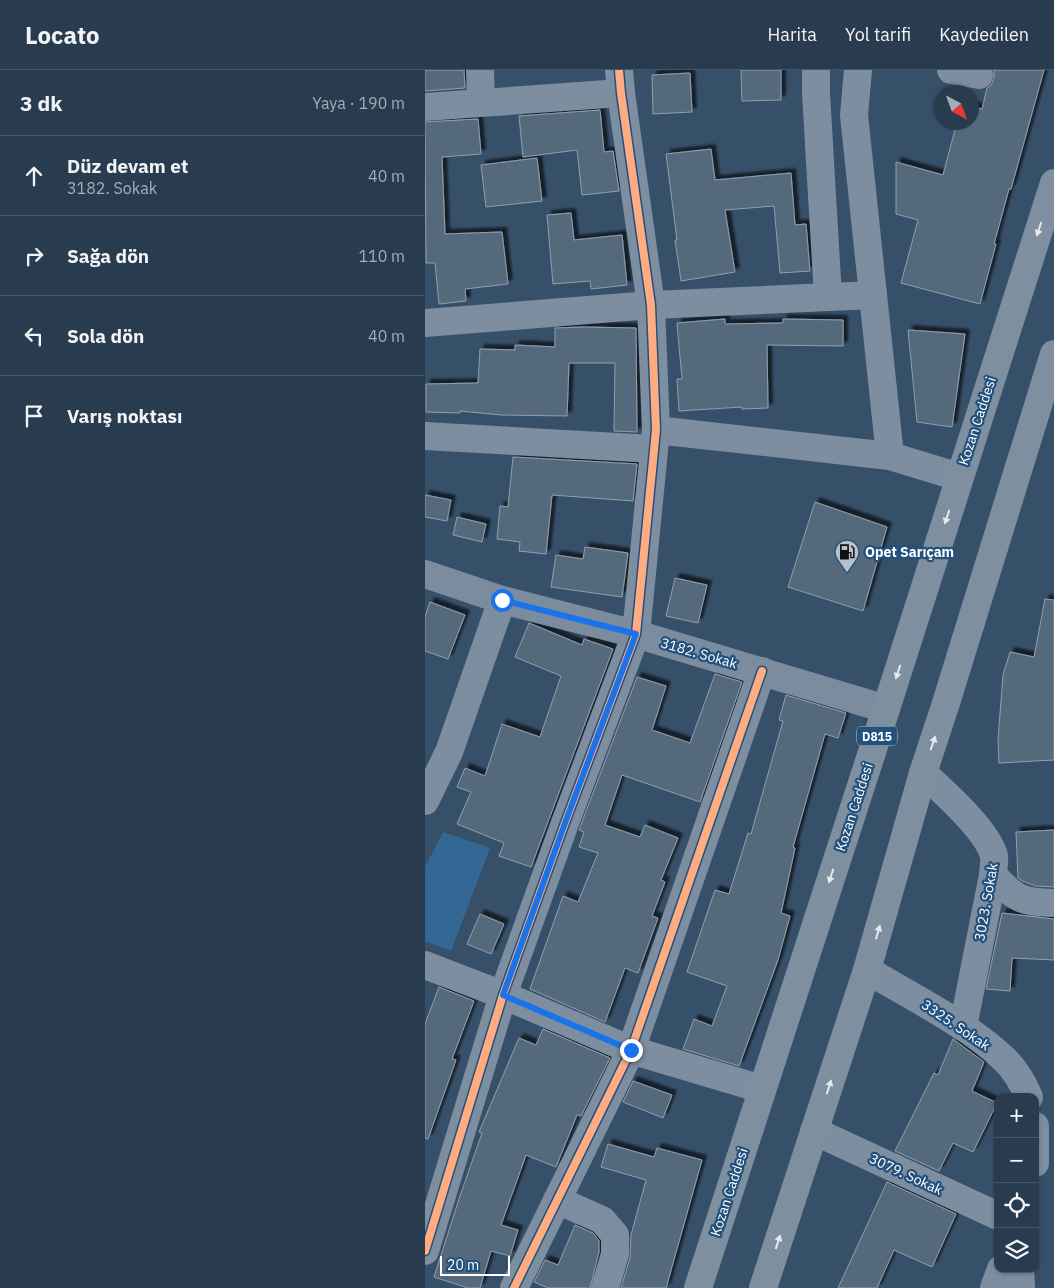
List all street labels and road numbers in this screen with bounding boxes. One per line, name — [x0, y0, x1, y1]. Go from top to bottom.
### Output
street label: Kozan Caddesi — [954, 374, 1000, 468]
street label: 3182. Sokak — [659, 633, 740, 673]
road number: D815 — [857, 726, 897, 746]
street label: Kozan Caddesi — [831, 760, 877, 854]
street label: 3023. Sokak — [970, 861, 1002, 942]
street label: 3325. Sokak — [918, 995, 994, 1055]
street label: Kozan Caddesi — [706, 1145, 752, 1239]
street label: 3079. Sokak — [866, 1149, 946, 1199]

